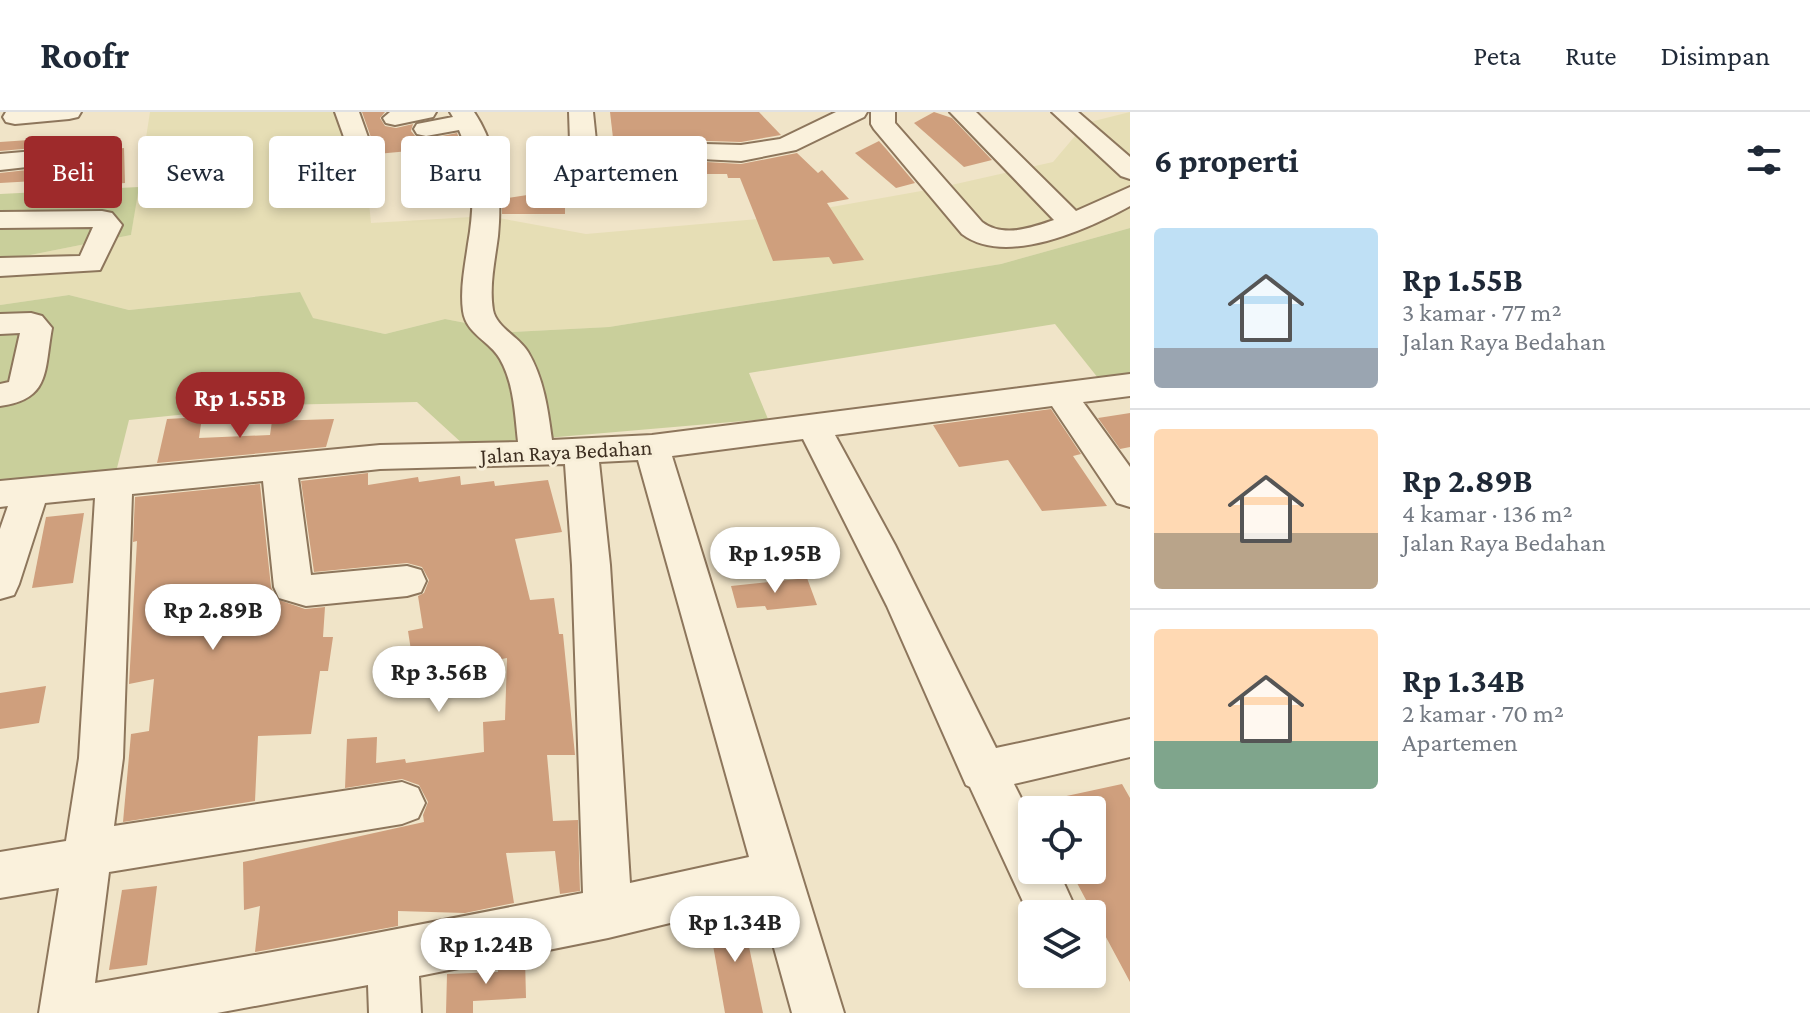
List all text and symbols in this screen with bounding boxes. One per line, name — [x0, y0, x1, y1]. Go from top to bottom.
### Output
text: Roofr — [40, 34, 130, 76]
text: Peta — [1473, 40, 1521, 71]
text: Rute — [1565, 40, 1617, 71]
text: Disimpan — [1661, 40, 1770, 71]
chip: Beli — [24, 136, 122, 208]
chip: Sewa — [138, 136, 253, 208]
chip: Filter — [269, 136, 385, 208]
chip: Baru — [401, 136, 510, 208]
chip: Apartemen — [526, 136, 707, 208]
icon: filters — [1742, 138, 1786, 182]
text: 6 properti — [1154, 142, 1299, 179]
icon: home — [1218, 260, 1314, 356]
text: Rp 1.55B — [1402, 261, 1523, 298]
text: 3 kamar · 77 m² — [1402, 298, 1562, 327]
text: Jalan Raya Bedahan — [1402, 327, 1606, 356]
pin: Rp 1.55B — [157, 372, 323, 440]
text: Rp 1.55B — [194, 383, 286, 412]
street label: Jalan Raya Bedahan — [477, 434, 653, 469]
icon: home — [1218, 461, 1314, 557]
text: Rp 2.89B — [1402, 462, 1533, 499]
text: 4 kamar · 136 m² — [1402, 499, 1573, 528]
pin: Rp 1.95B — [692, 527, 858, 595]
text: Jalan Raya Bedahan — [1402, 528, 1606, 557]
text: Rp 1.95B — [728, 538, 822, 567]
pin: Rp 2.89B — [130, 584, 296, 652]
text: Rp 2.89B — [163, 595, 263, 624]
pin: Rp 3.56B — [356, 646, 522, 714]
text: Rp 3.56B — [390, 657, 488, 686]
icon: home — [1218, 661, 1314, 757]
text: Rp 1.34B — [1402, 662, 1525, 699]
text: 2 kamar · 70 m² — [1402, 699, 1564, 728]
text: Apartemen — [1402, 728, 1518, 757]
map controls — [1018, 796, 1106, 988]
button: locate — [1018, 796, 1106, 884]
pin: Rp 1.34B — [652, 896, 818, 964]
button: layers — [1018, 900, 1106, 988]
text: Rp 1.34B — [688, 907, 782, 936]
pin: Rp 1.24B — [403, 918, 569, 986]
text: Rp 1.24B — [439, 929, 533, 958]

